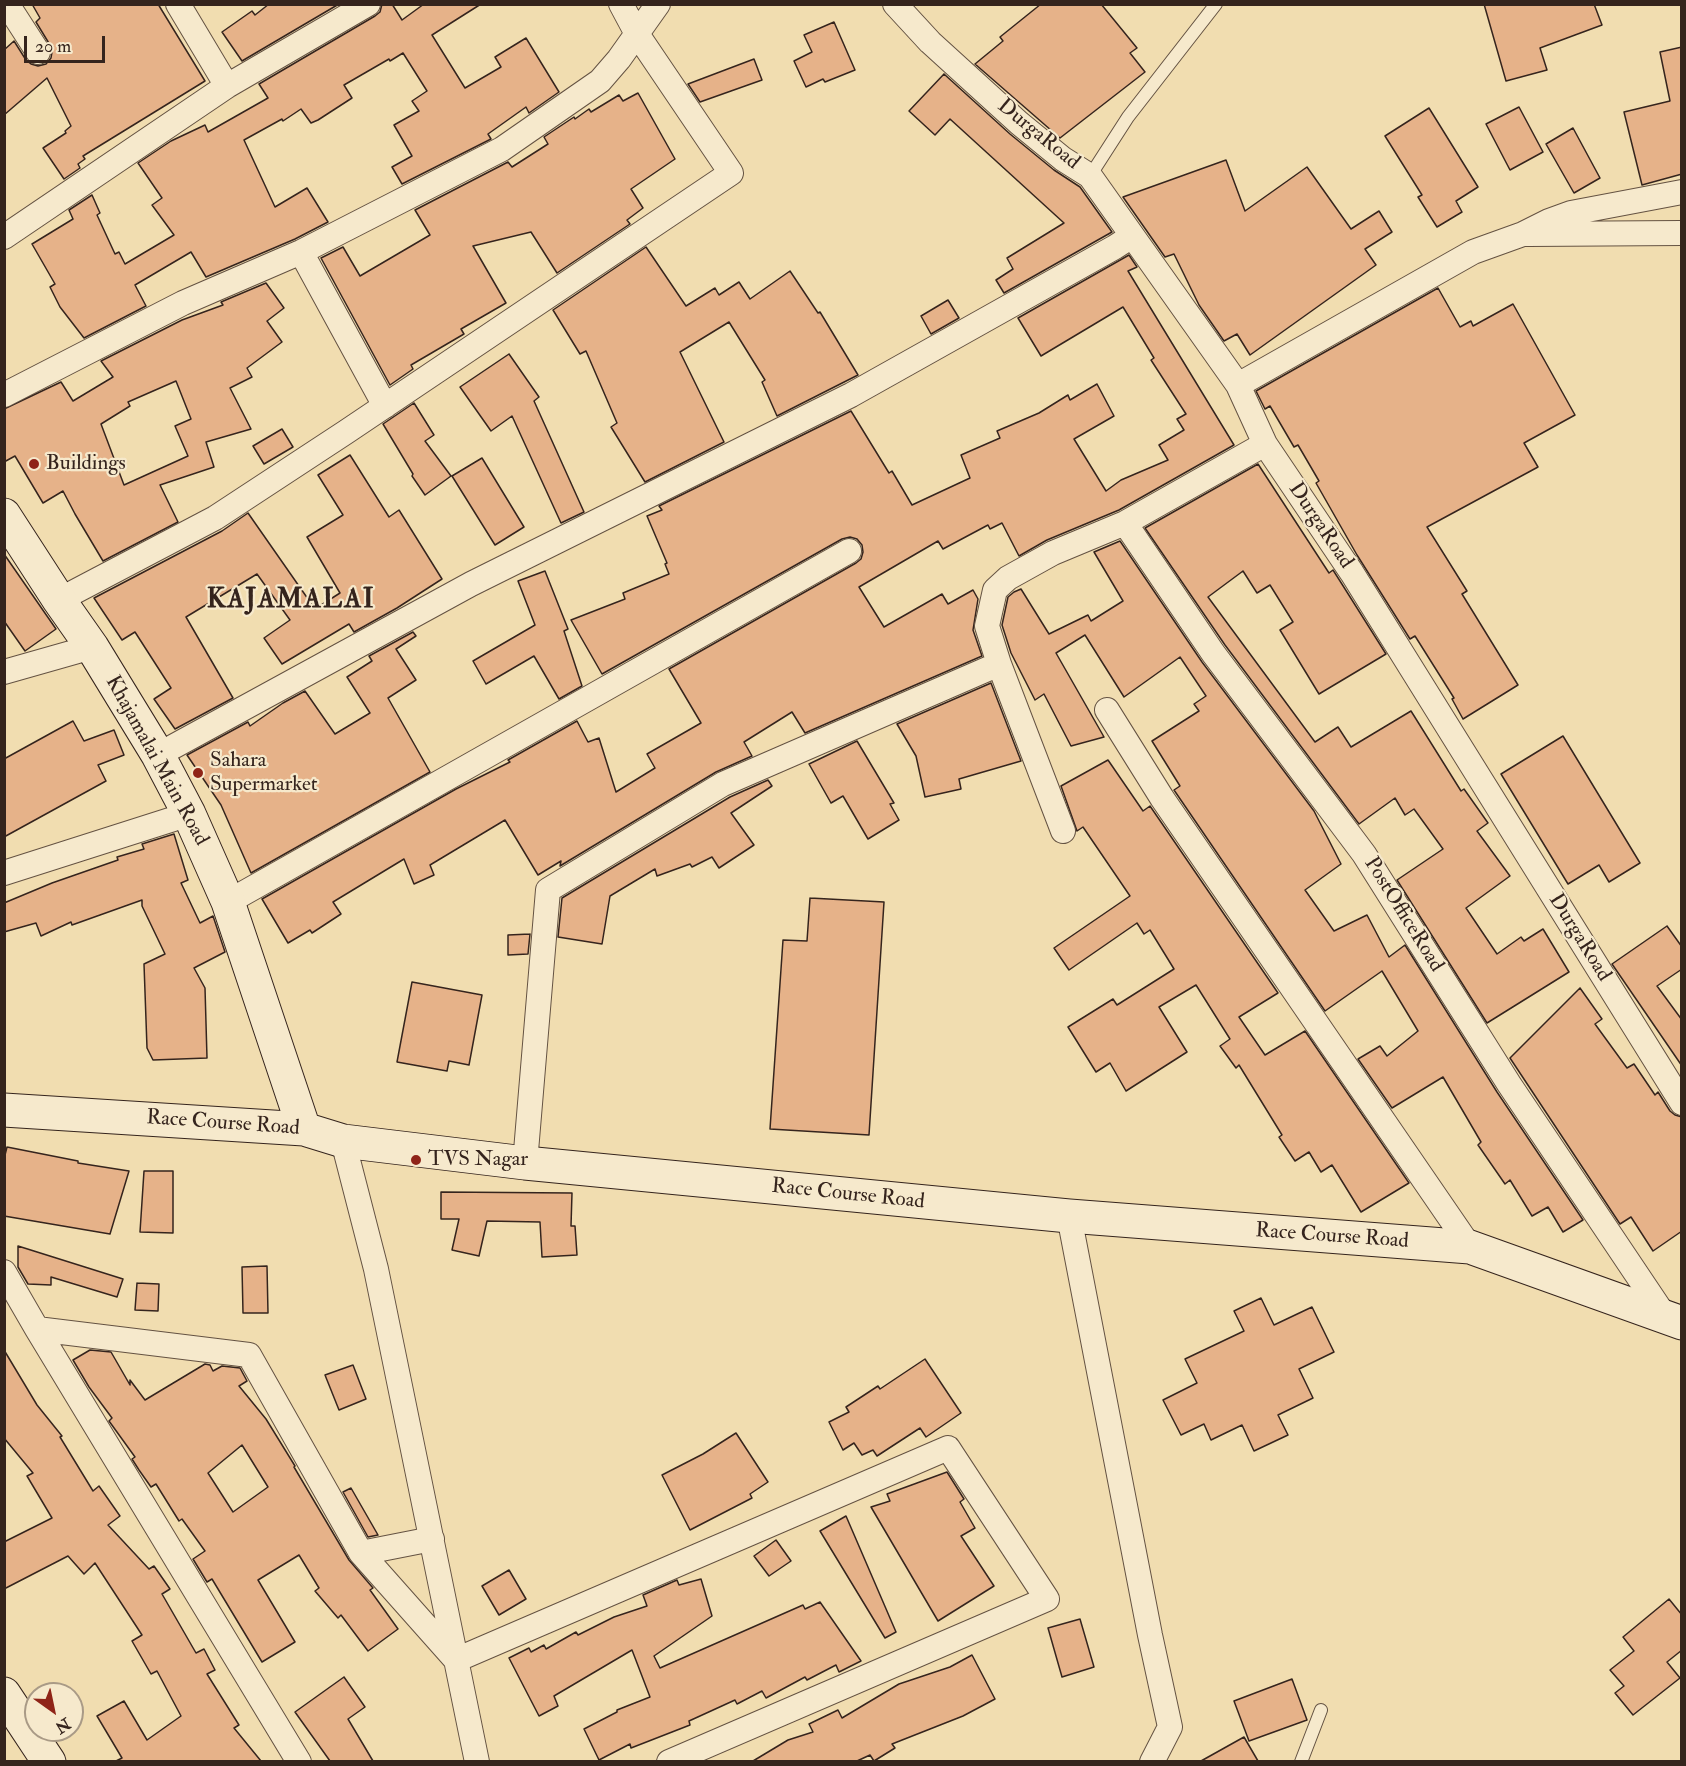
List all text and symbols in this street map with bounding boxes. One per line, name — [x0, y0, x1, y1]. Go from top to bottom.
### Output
scale bar — [27, 24, 108, 62]
text: 20 m — [35, 35, 71, 58]
street label: DurgaRoad — [992, 94, 1084, 176]
place label: Buildings — [46, 451, 126, 477]
marker: Buildings — [27, 457, 41, 471]
street label: DurgaRoad — [1282, 478, 1358, 574]
district label: KAJAMALAI — [207, 585, 375, 617]
street label: Khajamalai Main Road — [99, 672, 213, 850]
place label: Sahara Supermarket — [210, 748, 318, 798]
marker: Sahara Supermarket — [191, 766, 205, 780]
street label: PostOfficeRoad — [1358, 853, 1448, 977]
street label: DurgaRoad — [1542, 890, 1616, 986]
street label: Race Course Road — [145, 1106, 301, 1142]
place label: TVS Nagar — [428, 1147, 528, 1173]
marker: TVS Nagar — [409, 1153, 423, 1167]
street label: Race Course Road — [770, 1174, 926, 1216]
street label: Race Course Road — [1254, 1219, 1410, 1255]
north arrow — [24, 1682, 84, 1742]
text: N — [51, 1713, 74, 1738]

